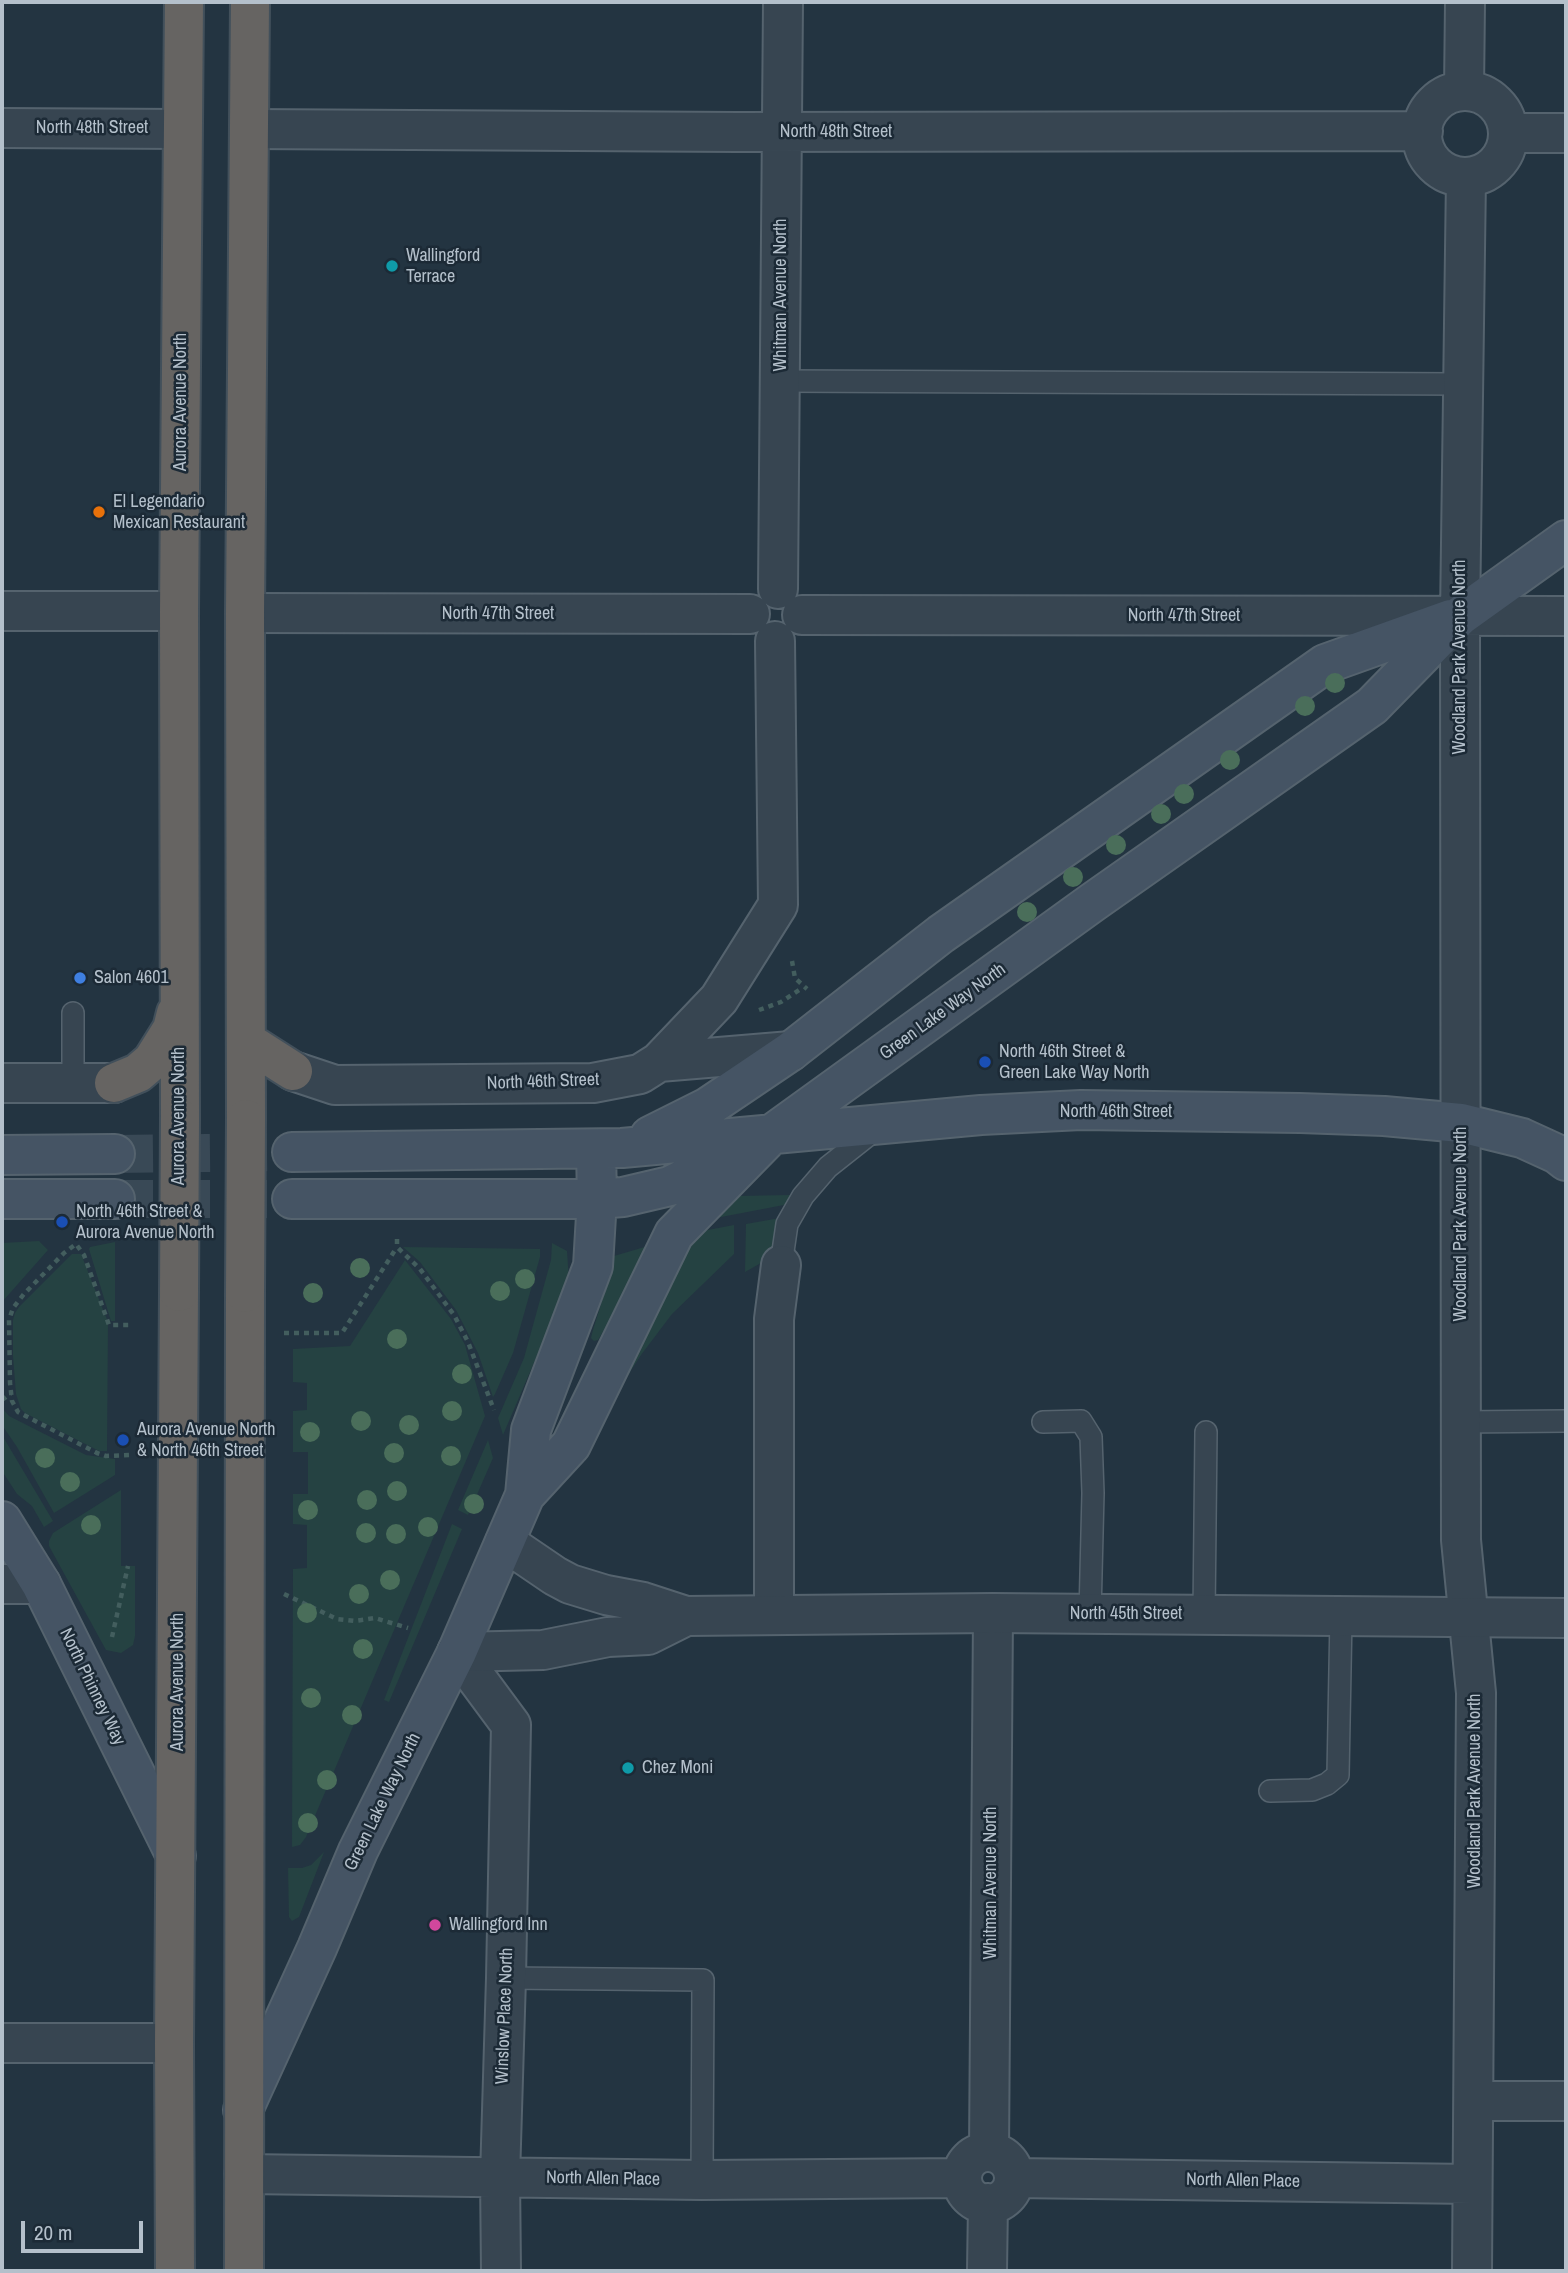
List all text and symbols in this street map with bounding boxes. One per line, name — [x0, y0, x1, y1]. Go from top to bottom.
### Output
street label: North 48th Street — [36, 117, 148, 139]
street label: North 48th Street — [780, 121, 892, 143]
street label: Whitman Avenue North — [770, 218, 792, 372]
place label: Wallingford Terrace — [406, 245, 480, 288]
marker: Wallingford Terrace — [384, 258, 400, 274]
street label: Aurora Avenue North — [170, 333, 192, 471]
place label: El Legendario Mexican Restaurant — [113, 491, 245, 534]
marker: El Legendario Mexican Restaurant — [91, 504, 107, 520]
street label: Woodland Park Avenue North — [1449, 560, 1471, 754]
street label: North 47th Street — [442, 603, 554, 625]
street label: North 47th Street — [1128, 605, 1240, 627]
street label: Green Lake Way North — [876, 959, 1010, 1065]
place label: Salon 4601 — [94, 967, 169, 989]
marker: Salon 4601 — [72, 970, 88, 986]
place label: North 46th Street & Green Lake Way North — [999, 1041, 1149, 1084]
street label: Aurora Avenue North — [168, 1047, 190, 1185]
marker: North 46th Street & Green Lake Way North — [977, 1054, 993, 1070]
street label: North 46th Street — [486, 1069, 600, 1095]
street label: North 46th Street — [1060, 1101, 1172, 1123]
street label: Woodland Park Avenue North — [1450, 1127, 1472, 1321]
place label: North 46th Street & Aurora Avenue North — [76, 1201, 214, 1244]
marker: North 46th Street & Aurora Avenue North — [54, 1214, 70, 1230]
place label: Aurora Avenue North & North 46th Street — [137, 1419, 275, 1462]
marker: Aurora Avenue North & North 46th Street — [115, 1432, 131, 1448]
street label: North 45th Street — [1070, 1603, 1182, 1625]
street label: Aurora Avenue North — [167, 1613, 189, 1751]
street label: North Phinney Way — [54, 1625, 130, 1749]
street label: Woodland Park Avenue North — [1464, 1694, 1486, 1888]
street label: Green Lake Way North — [340, 1730, 426, 1874]
place label: Chez Moni — [642, 1757, 713, 1779]
marker: Chez Moni — [620, 1760, 636, 1776]
street label: Whitman Avenue North — [980, 1806, 1002, 1960]
place label: Wallingford Inn — [449, 1914, 548, 1936]
marker: Wallingford Inn — [427, 1917, 443, 1933]
street label: Winslow Place North — [492, 1947, 518, 2085]
street label: North Allen Place — [546, 2167, 660, 2191]
street label: North Allen Place — [1186, 2169, 1300, 2193]
scale bar — [24, 2206, 147, 2250]
text: 20 m — [34, 2218, 72, 2247]

